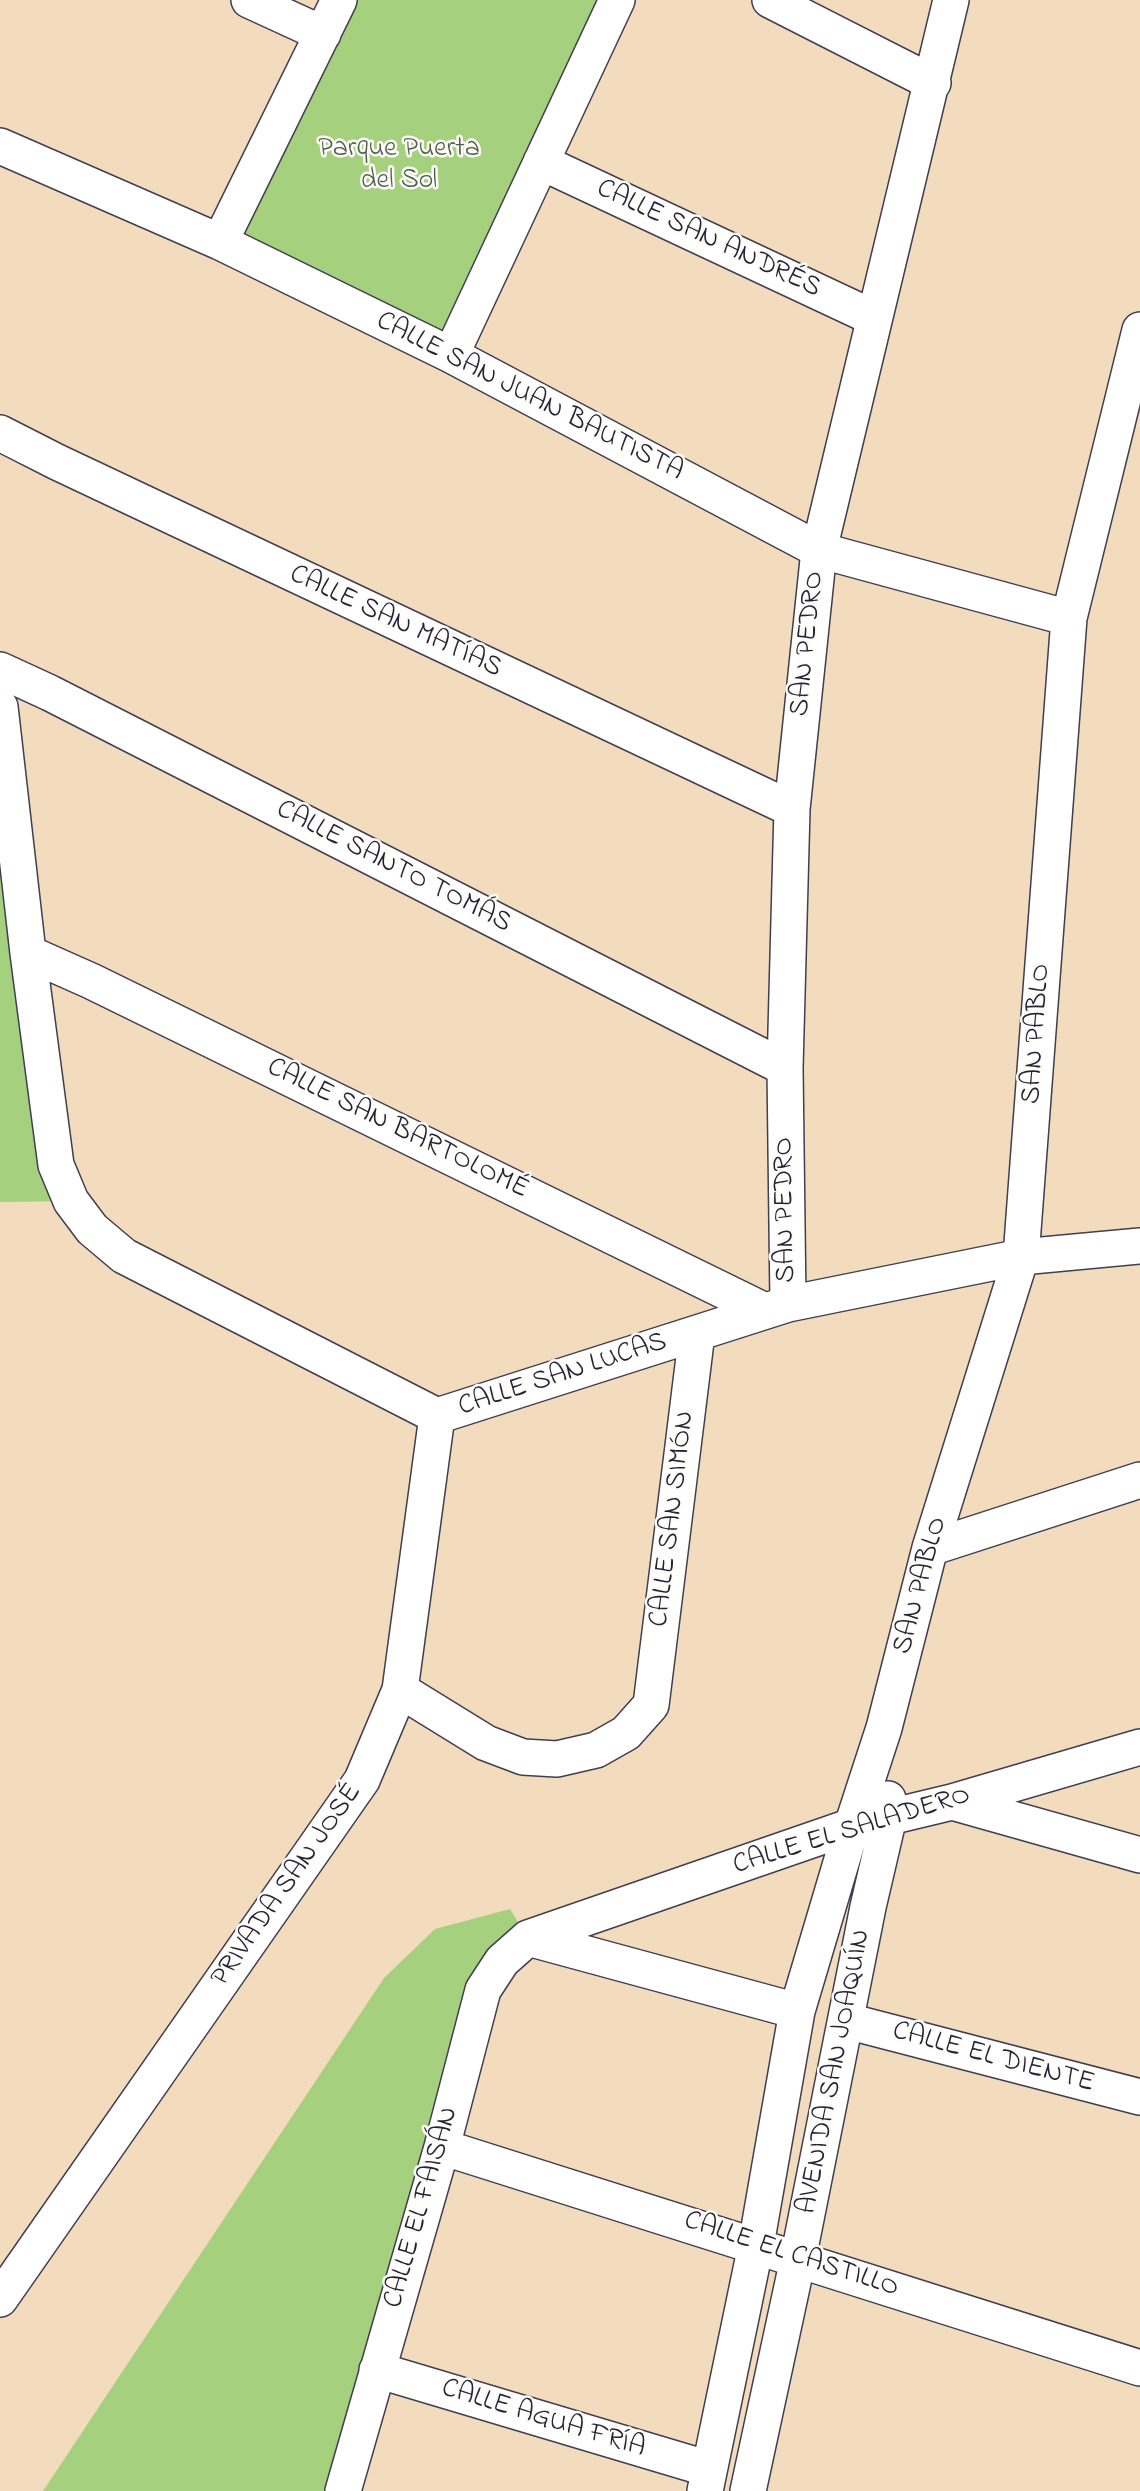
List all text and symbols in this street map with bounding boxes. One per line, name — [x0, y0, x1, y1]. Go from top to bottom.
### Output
park label: Parque Puerta del Sol — [318, 133, 480, 199]
street label: CALLE SAN ANDRÉS — [590, 173, 826, 307]
street label: CALLE SAN JUAN BAUTISTA — [370, 306, 688, 490]
street label: CALLE SAN MATÍAS — [283, 559, 507, 687]
street label: SAN PEDRO — [785, 570, 833, 718]
street label: CALLE SANTO TOMÁS — [270, 794, 516, 942]
street label: SAN PABLO — [1016, 963, 1060, 1105]
street label: CALLE SAN BARTOLOMÉ — [261, 1052, 533, 1208]
street label: SAN PEDRO — [769, 1137, 805, 1283]
street label: CALLE SAN LUCAS — [455, 1326, 671, 1426]
street label: CALLE SAN SIMÓN — [644, 1409, 704, 1629]
street label: SAN PABLO — [888, 1514, 956, 1658]
street label: PRIVADA SAN JOSÉ — [205, 1778, 371, 1994]
street label: CALLE EL SALADERO — [729, 1780, 975, 1884]
street label: AVENIDA SAN JOAQUÍN — [792, 1927, 880, 2217]
street label: CALLE EL DIENTE — [888, 2016, 1098, 2102]
street label: CALLE EL FAISÁN — [378, 2104, 468, 2312]
street label: CALLE EL CASTILLO — [679, 2205, 903, 2307]
street label: CALLE AGUA FRÍA — [437, 2373, 649, 2467]

